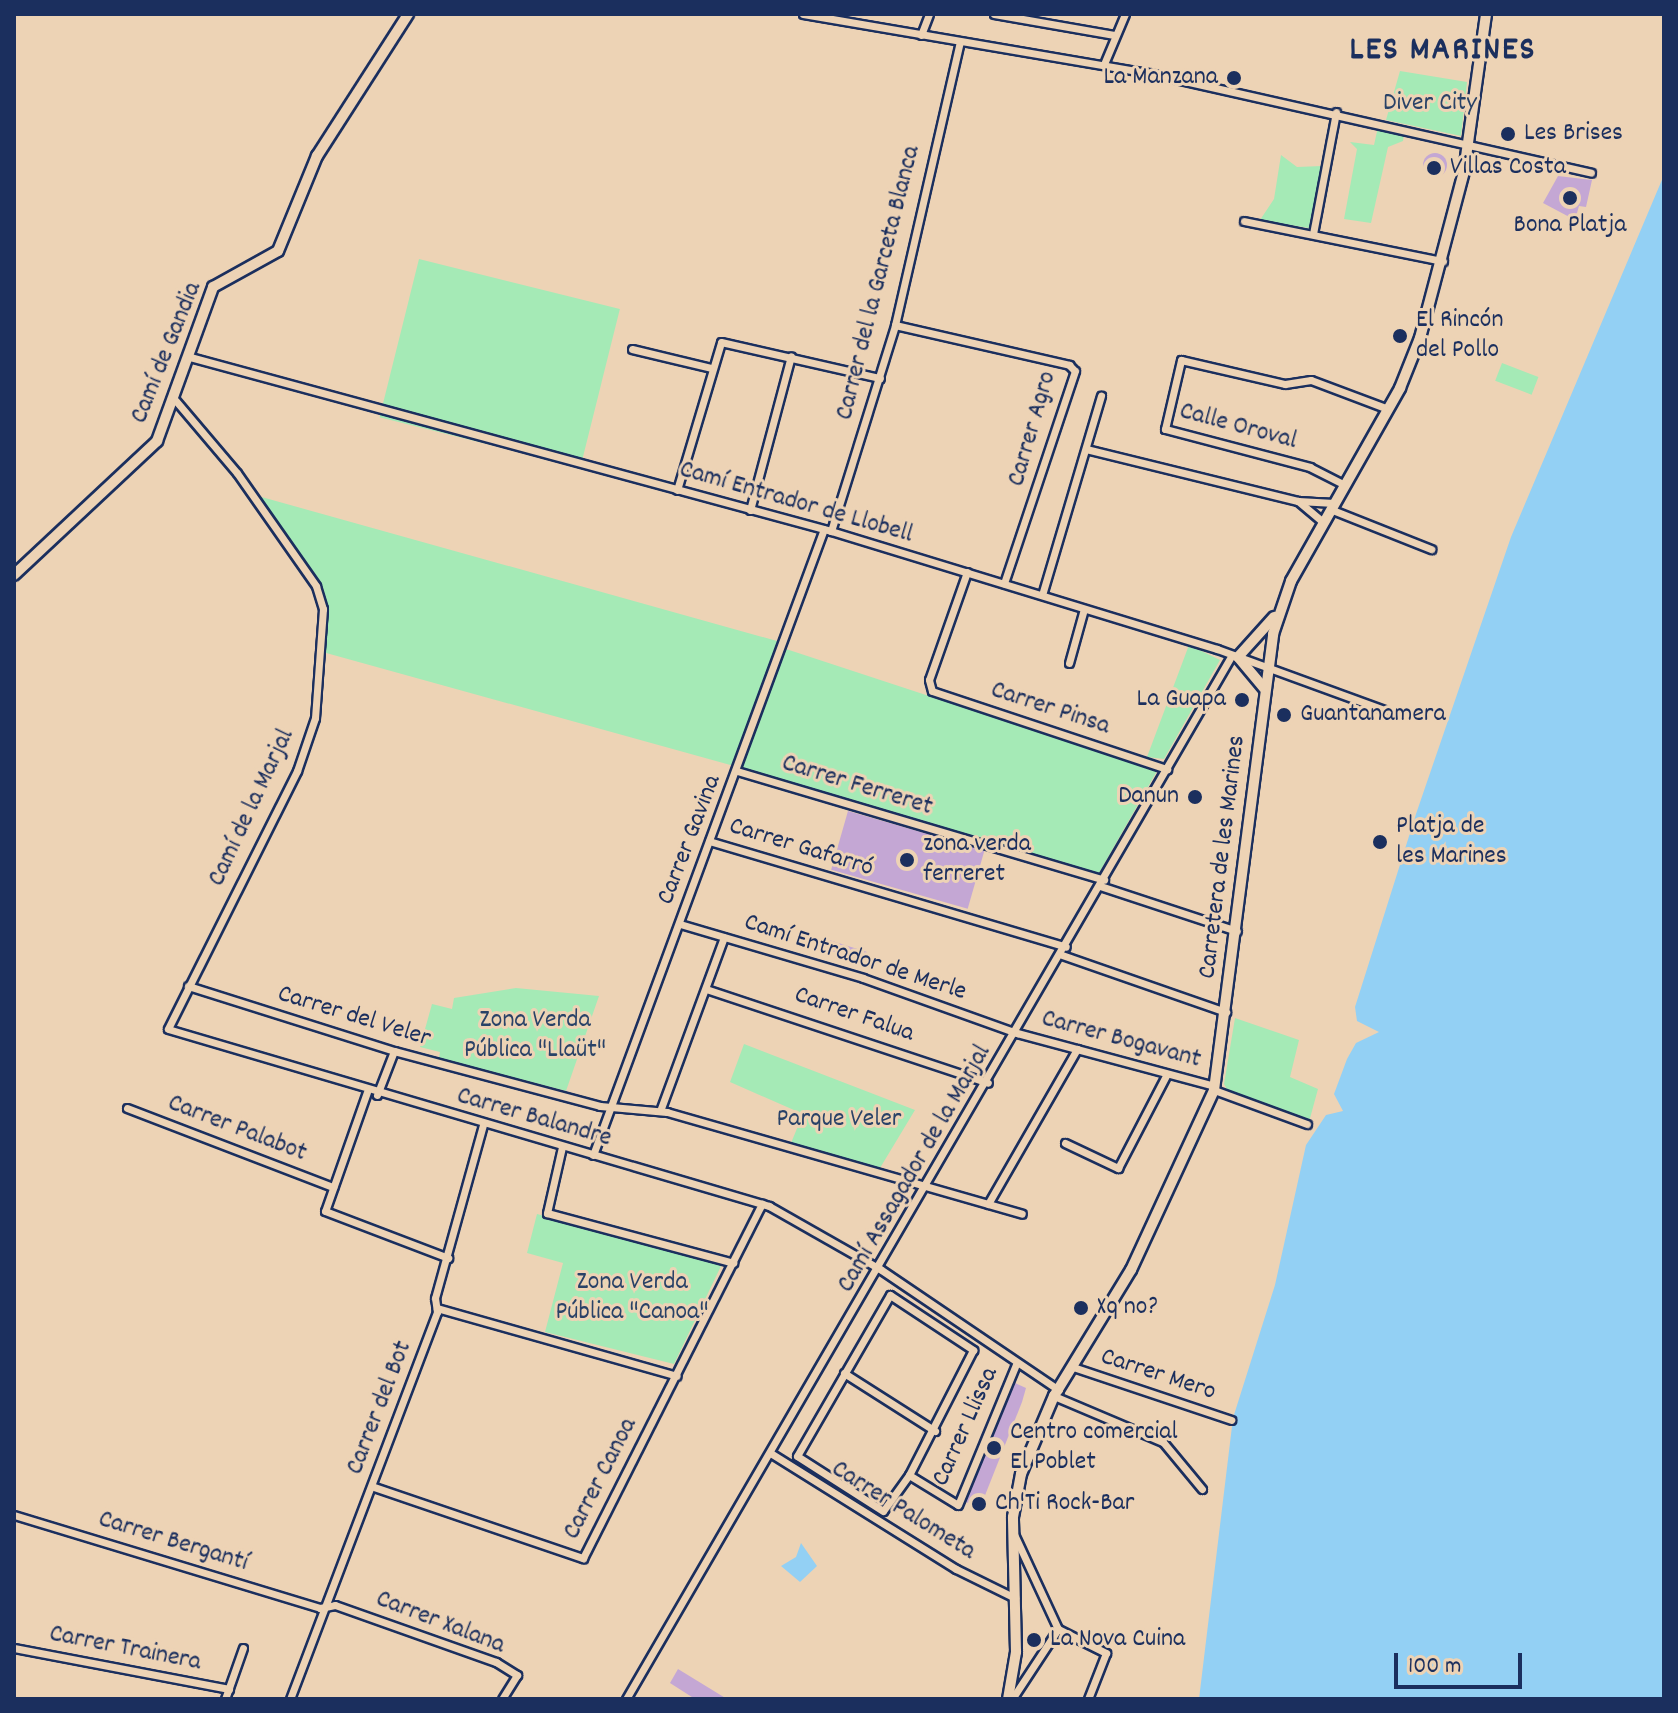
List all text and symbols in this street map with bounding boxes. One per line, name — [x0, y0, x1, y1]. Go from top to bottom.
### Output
district label: LES MARINES — [1350, 32, 1536, 72]
place label: La Manzana — [1103, 62, 1218, 94]
marker: La Manzana — [1225, 69, 1243, 87]
park label: Diver City — [1383, 88, 1477, 120]
place label: Les Brises — [1524, 118, 1623, 150]
marker: Les Brises — [1499, 125, 1517, 143]
street label: Carrer del la Garceta Blanca — [830, 143, 928, 423]
place label: Villas Costa — [1450, 152, 1566, 184]
marker: Villas Costa — [1425, 159, 1443, 177]
marker: Bona Platja — [1561, 189, 1579, 207]
place label: Bona Platja — [1514, 210, 1626, 242]
street label: Camí de Gandia — [124, 278, 210, 428]
place label: El Rincón del Pollo — [1416, 305, 1503, 366]
marker: El Rincón del Pollo — [1391, 327, 1409, 345]
street label: Carrer Agro — [1002, 368, 1064, 490]
street label: Calle Oroval — [1176, 396, 1300, 458]
street label: Camí Entrador de Llobell — [676, 455, 916, 551]
street label: Carrer Pinsa — [987, 675, 1113, 743]
place label: La Guapa — [1137, 684, 1226, 716]
marker: La Guapa — [1233, 691, 1251, 709]
place label: Guantanamera — [1300, 699, 1446, 731]
marker: Guantanamera — [1275, 706, 1293, 724]
street label: Camí de la Marjal — [202, 724, 302, 892]
street label: Carretera de les Marines — [1193, 734, 1253, 980]
street label: Carrer Ferreret — [778, 748, 936, 824]
street label: Carrer Gavina — [651, 771, 729, 909]
place label: Danun — [1118, 781, 1179, 813]
marker: Danun — [1186, 788, 1204, 806]
street label: Carrer Gafarró — [725, 811, 877, 885]
place label: Platja de les Marines — [1396, 811, 1507, 872]
place label: zona verda ferreret — [923, 829, 1031, 890]
marker: Platja de les Marines — [1371, 833, 1389, 851]
marker: zona verda ferreret — [898, 851, 916, 869]
street label: Camí Entrador de Merle — [740, 907, 970, 1009]
street label: Carrer del Veler — [274, 979, 434, 1055]
street label: Carrer Falua — [790, 980, 918, 1050]
street label: Carrer Bogavant — [1038, 1004, 1204, 1076]
park label: Zona Verda Pública "Llaüt" — [464, 1005, 606, 1066]
street label: Camí Assagador de la Marjal — [831, 1039, 999, 1299]
street label: Carrer Balandre — [453, 1081, 615, 1155]
street label: Carrer Palabot — [163, 1088, 311, 1170]
park label: Parque Veler — [776, 1104, 902, 1136]
park label: Zona Verda Pública "Canoa" — [555, 1267, 709, 1328]
place label: Xq no? — [1097, 1292, 1158, 1324]
marker: Xq no? — [1072, 1299, 1090, 1317]
street label: Carrer del Bot — [340, 1337, 420, 1479]
street label: Carrer Mero — [1096, 1342, 1220, 1408]
street label: Carrer Llissa — [926, 1363, 1006, 1491]
street label: Carrer Canoa — [557, 1413, 645, 1545]
place label: Centro comercial El Poblet — [1010, 1417, 1178, 1478]
marker: Centro comercial El Poblet — [985, 1439, 1003, 1457]
street label: Carrer Palometa — [825, 1454, 981, 1568]
place label: Ch'Ti Rock-Bar — [995, 1488, 1134, 1520]
marker: Ch'Ti Rock-Bar — [970, 1495, 988, 1513]
street label: Carrer Bergantí — [94, 1504, 252, 1580]
street label: Carrer Xalana — [371, 1584, 509, 1662]
street label: Carrer Trainera — [47, 1619, 203, 1679]
place label: La Nova Cuina — [1050, 1624, 1185, 1656]
marker: La Nova Cuina — [1025, 1631, 1043, 1649]
scale bar — [1398, 1637, 1526, 1687]
text: 100 m — [1408, 1650, 1461, 1684]

